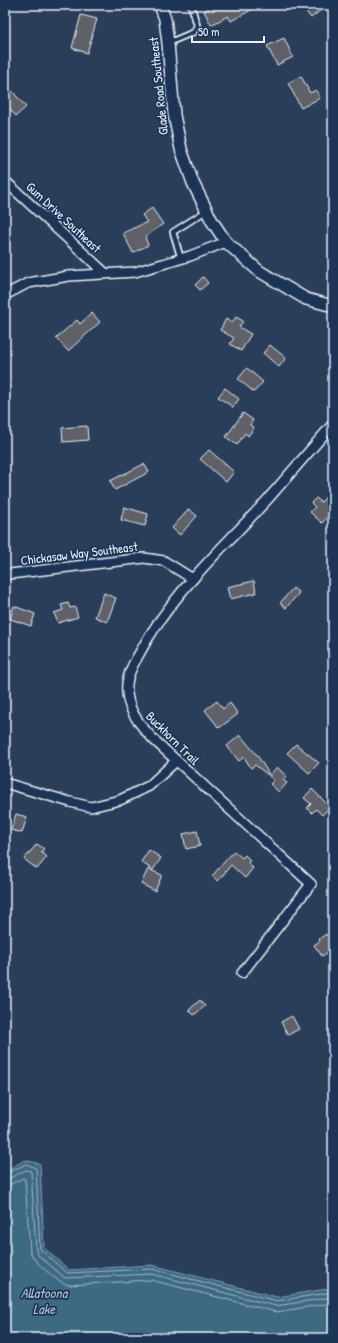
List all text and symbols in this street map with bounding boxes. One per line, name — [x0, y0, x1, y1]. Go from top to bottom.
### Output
scale bar — [192, 18, 264, 44]
text: 50 m — [198, 23, 219, 40]
street label: Glade Road Southeast — [144, 36, 172, 136]
street label: Gum Drive Southeast — [22, 177, 106, 257]
street label: Chickasaw Way Southeast — [19, 537, 139, 569]
street label: Buckhorn Trail — [142, 707, 204, 769]
water label: Allatoona Lake — [21, 1283, 69, 1318]

